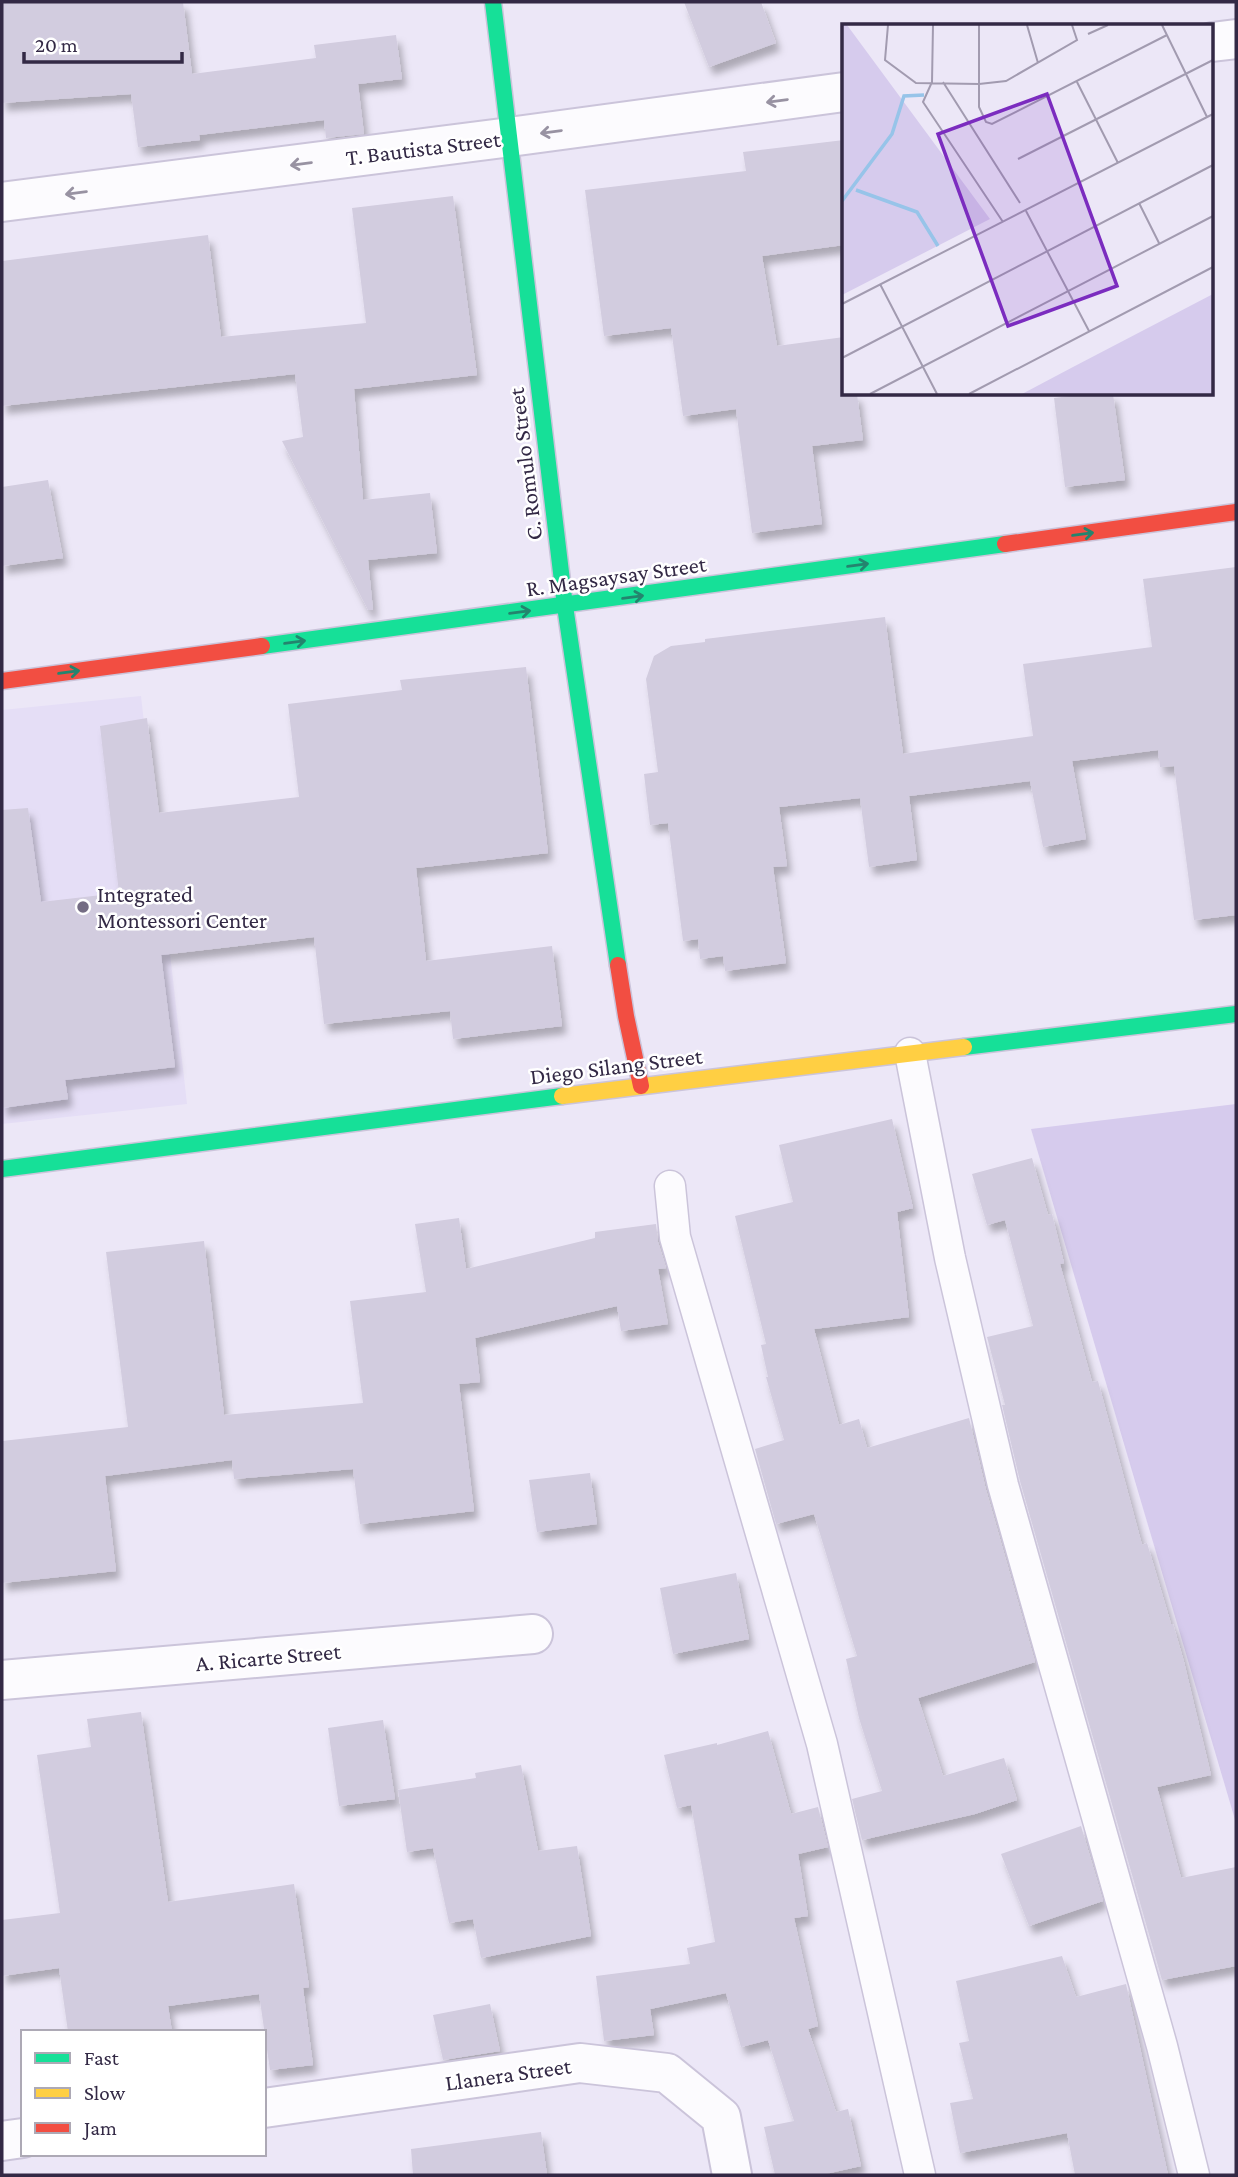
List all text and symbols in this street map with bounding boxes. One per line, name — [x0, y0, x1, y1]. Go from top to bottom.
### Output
scale bar — [24, 21, 182, 65]
inset map — [842, 24, 1214, 396]
text: 20 m — [35, 33, 78, 57]
one-way arrow — [766, 95, 788, 108]
one-way arrow — [540, 125, 563, 138]
street label: T. Bautista Street — [344, 126, 502, 170]
one-way arrow — [290, 157, 313, 170]
one-way arrow — [65, 186, 87, 199]
street label: C. Romulo Street — [503, 386, 547, 542]
one-way arrow — [1071, 527, 1094, 540]
street label: R. Magsaysay Street — [524, 550, 708, 601]
one-way arrow — [846, 559, 869, 572]
one-way arrow — [621, 590, 643, 603]
one-way arrow — [509, 605, 531, 618]
one-way arrow — [283, 635, 306, 648]
one-way arrow — [58, 665, 80, 678]
place label: Integrated Montessori Center — [97, 881, 267, 933]
marker: Integrated Montessori Center — [75, 899, 91, 915]
street label: Diego Silang Street — [528, 1042, 704, 1089]
street label: A. Ricarte Street — [194, 1638, 342, 1676]
legend — [21, 2030, 266, 2156]
text: Fast — [84, 2046, 120, 2070]
street label: Llanera Street — [443, 2052, 573, 2096]
text: Slow — [84, 2081, 126, 2105]
text: Jam — [82, 2116, 117, 2140]

